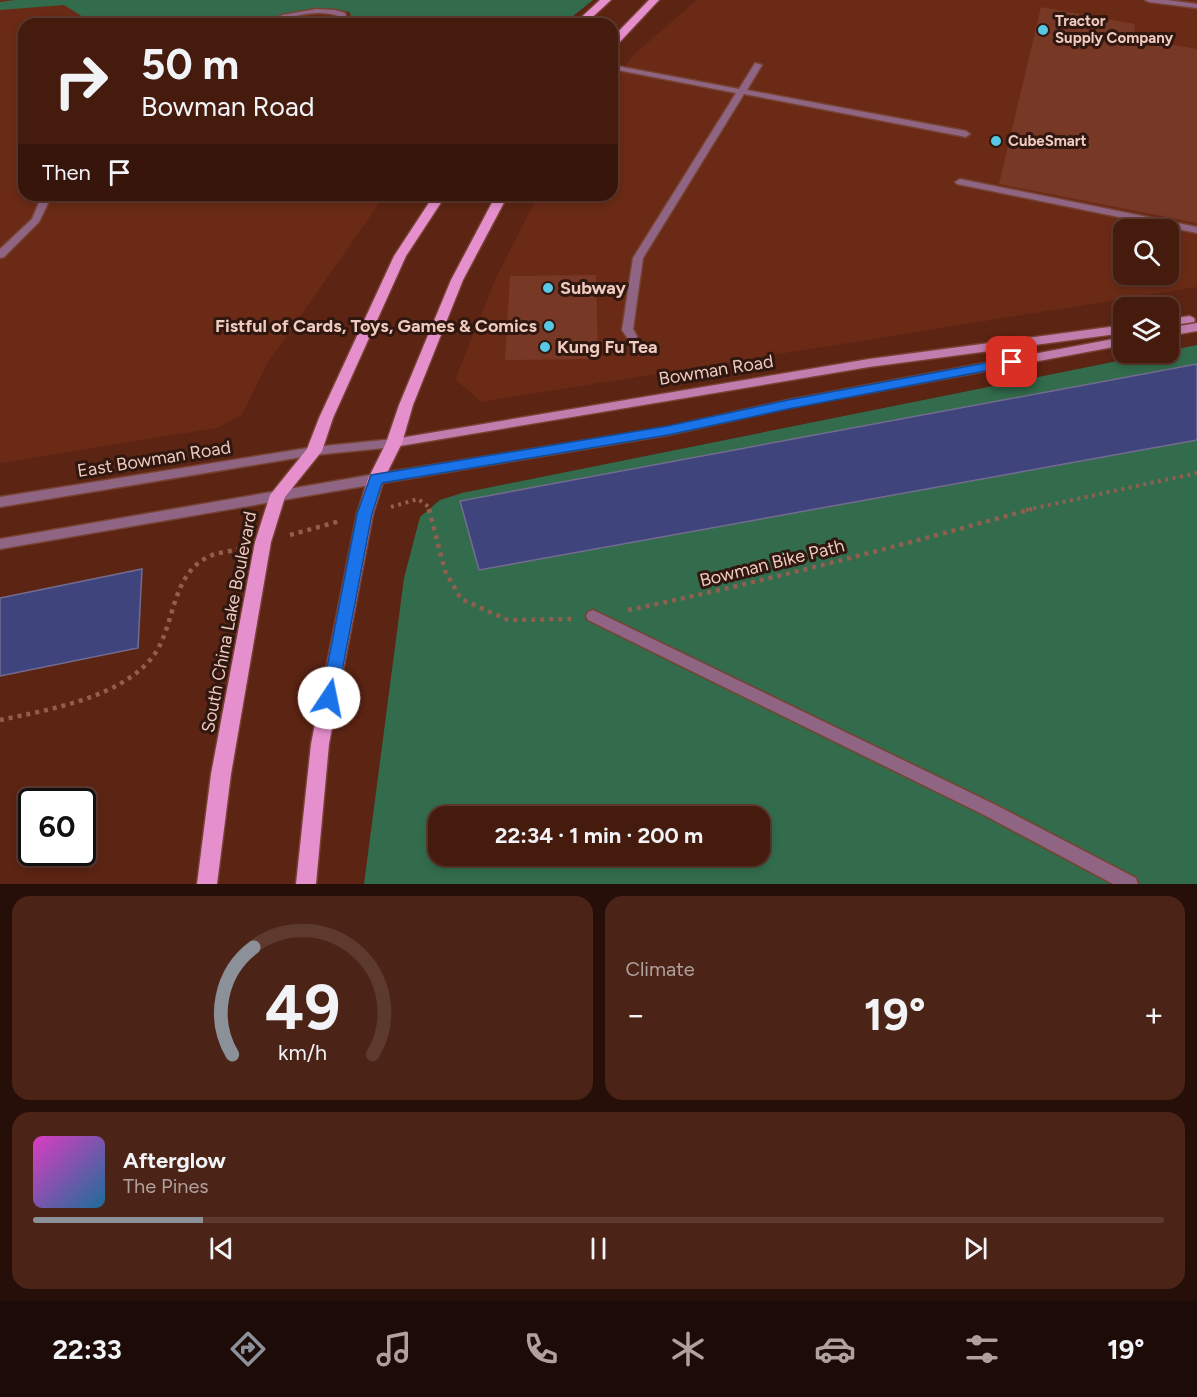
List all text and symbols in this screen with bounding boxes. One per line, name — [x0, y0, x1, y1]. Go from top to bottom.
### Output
place label: Tractor Supply Company — [1055, 12, 1174, 47]
marker: Tractor Supply Company — [1036, 23, 1050, 37]
text: 50 m — [141, 39, 239, 90]
icon: right — [42, 42, 120, 120]
text: Bowman Road — [141, 90, 315, 123]
place label: CubeSmart — [1008, 132, 1087, 150]
marker: CubeSmart — [989, 134, 1003, 148]
icon: arrive — [103, 156, 136, 189]
text: Then — [42, 159, 91, 186]
map controls — [1113, 219, 1179, 363]
button: search — [1113, 219, 1179, 285]
place label: Subway — [560, 277, 627, 299]
marker: Subway — [541, 281, 555, 295]
button: layers — [1113, 297, 1179, 363]
place label: Fistful of Cards, Toys, Games & Comics — [215, 315, 538, 337]
marker: Fistful of Cards, Toys, Games & Comics — [542, 319, 556, 333]
place label: Kung Fu Tea — [557, 336, 658, 358]
pin — [986, 336, 1037, 387]
marker: Kung Fu Tea — [538, 340, 552, 354]
icon: arrive — [995, 345, 1028, 378]
street label: Bowman Road — [657, 350, 775, 390]
street label: East Bowman Road — [76, 436, 232, 482]
street label: South China Lake Boulevard — [197, 509, 261, 735]
street label: Bowman Bike Path — [697, 534, 847, 592]
position arrow — [297, 666, 361, 730]
speed limit sign: 60 — [18, 788, 96, 866]
text: 22:34 · 1 min · 200 m — [495, 822, 703, 849]
text: Climate — [626, 957, 695, 981]
text: 49 — [264, 970, 340, 1045]
text: 19° — [864, 987, 926, 1041]
text: − — [626, 995, 646, 1034]
text: + — [1143, 995, 1164, 1034]
text: km/h — [278, 1040, 327, 1065]
text: Afterglow — [123, 1147, 226, 1174]
text: The Pines — [123, 1174, 209, 1198]
icon: previous — [205, 1232, 238, 1265]
icon: pause — [582, 1232, 615, 1265]
icon: next — [959, 1232, 992, 1265]
icon: directions — [227, 1328, 269, 1370]
icon: music — [373, 1328, 415, 1370]
icon: phone — [520, 1328, 562, 1370]
icon: climate — [667, 1328, 709, 1370]
icon: car — [814, 1328, 856, 1370]
icon: filters — [961, 1328, 1003, 1370]
text: 22:33 — [52, 1333, 122, 1366]
text: 19° — [1107, 1333, 1145, 1366]

